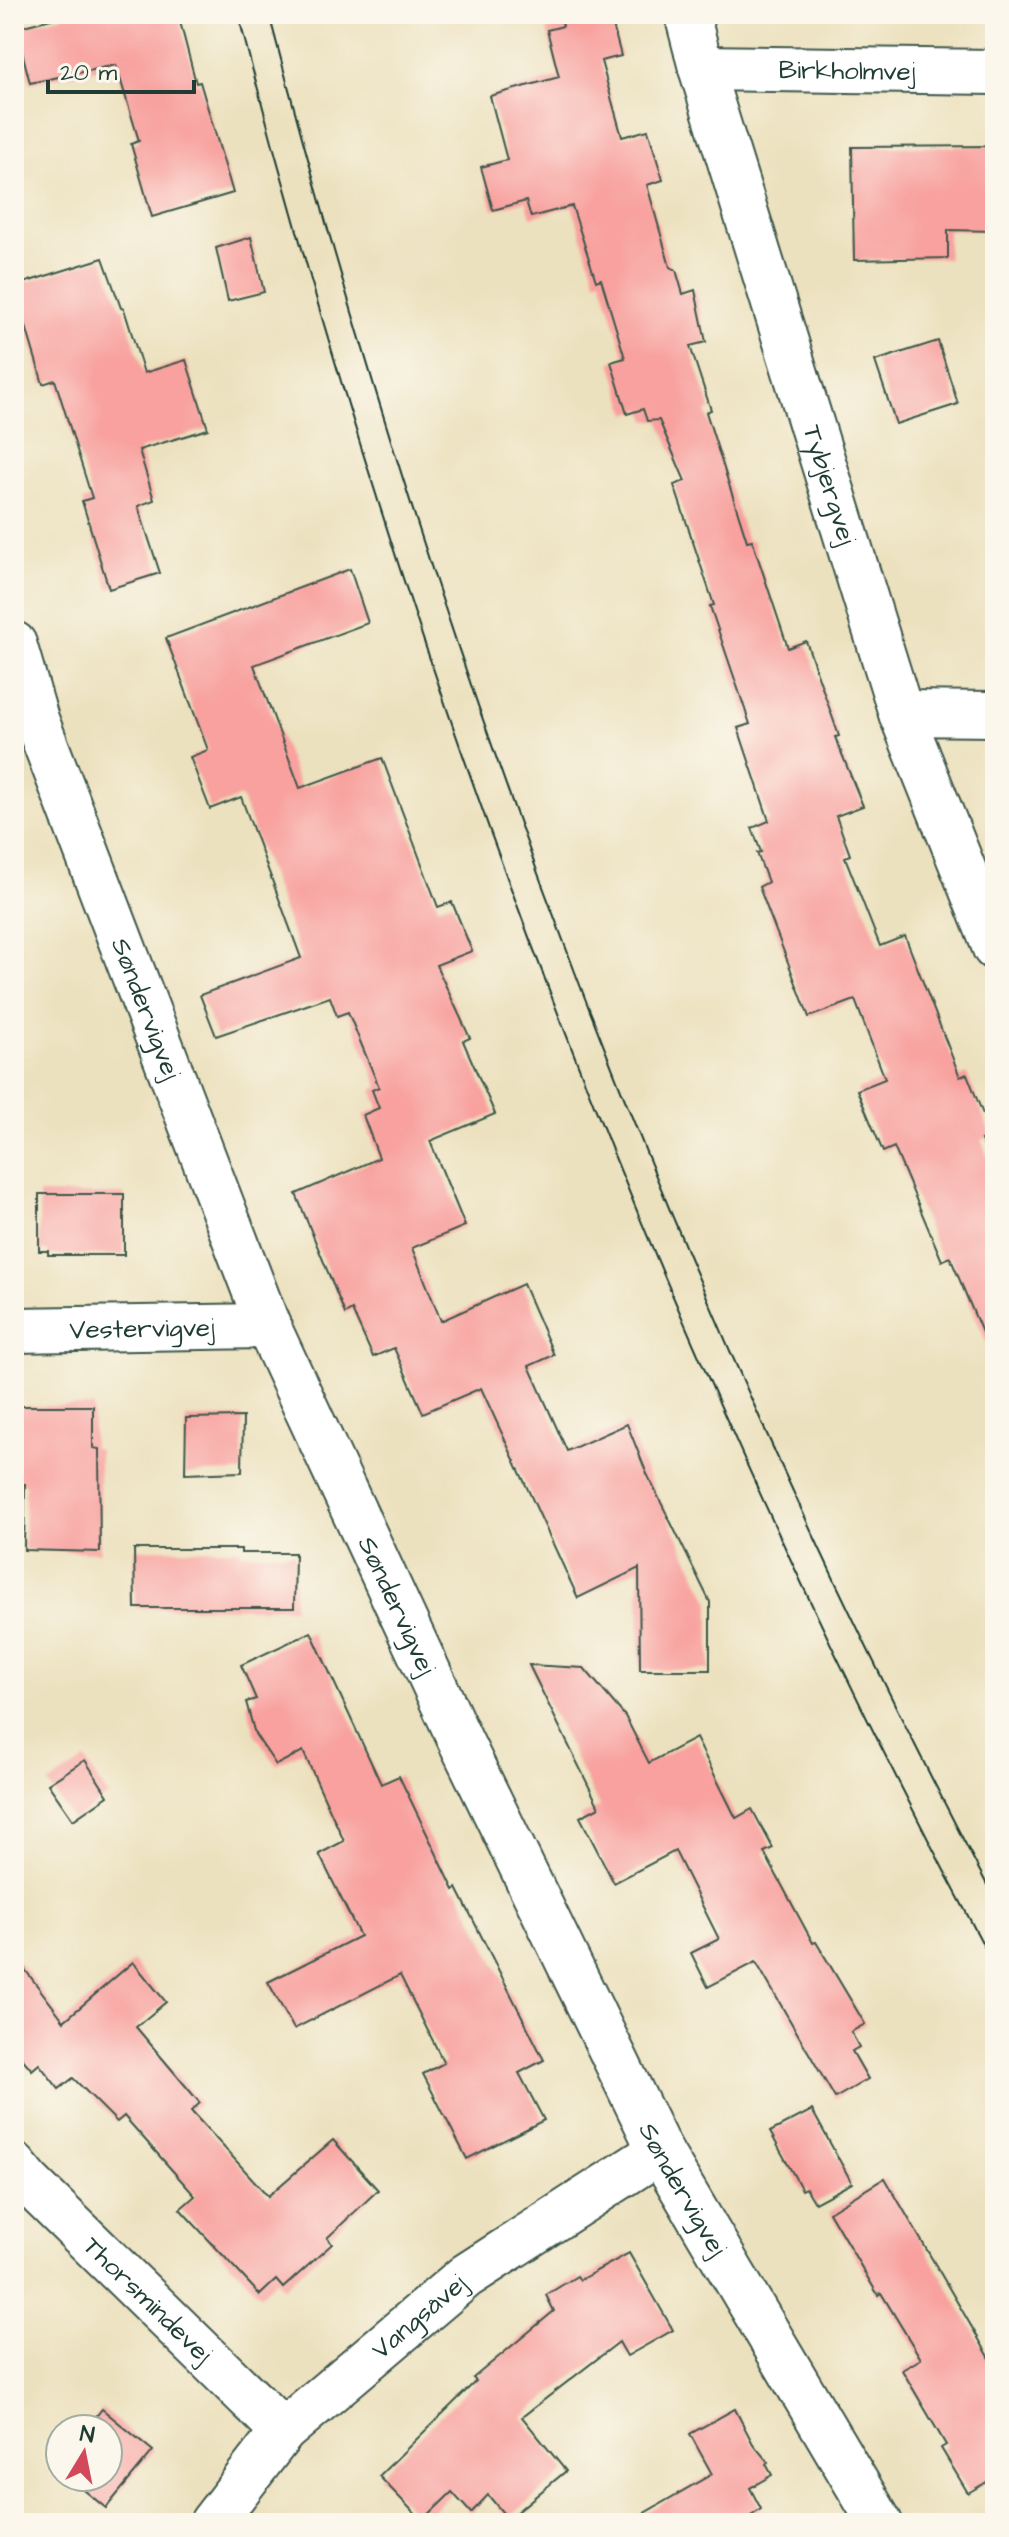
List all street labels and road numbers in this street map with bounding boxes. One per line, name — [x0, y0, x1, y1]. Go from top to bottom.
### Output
street label: Birkholmvej — [778, 52, 916, 90]
street label: Tybjergvej — [794, 421, 865, 550]
street label: Søndervigvej — [102, 933, 189, 1085]
street label: Vestervigvej — [69, 1310, 215, 1349]
street label: Søndervigvej — [349, 1531, 445, 1681]
street label: Søndervigvej — [630, 2117, 735, 2264]
street label: Thorsmindevej — [75, 2229, 220, 2372]
street label: Vangsåvej — [364, 2266, 475, 2368]

